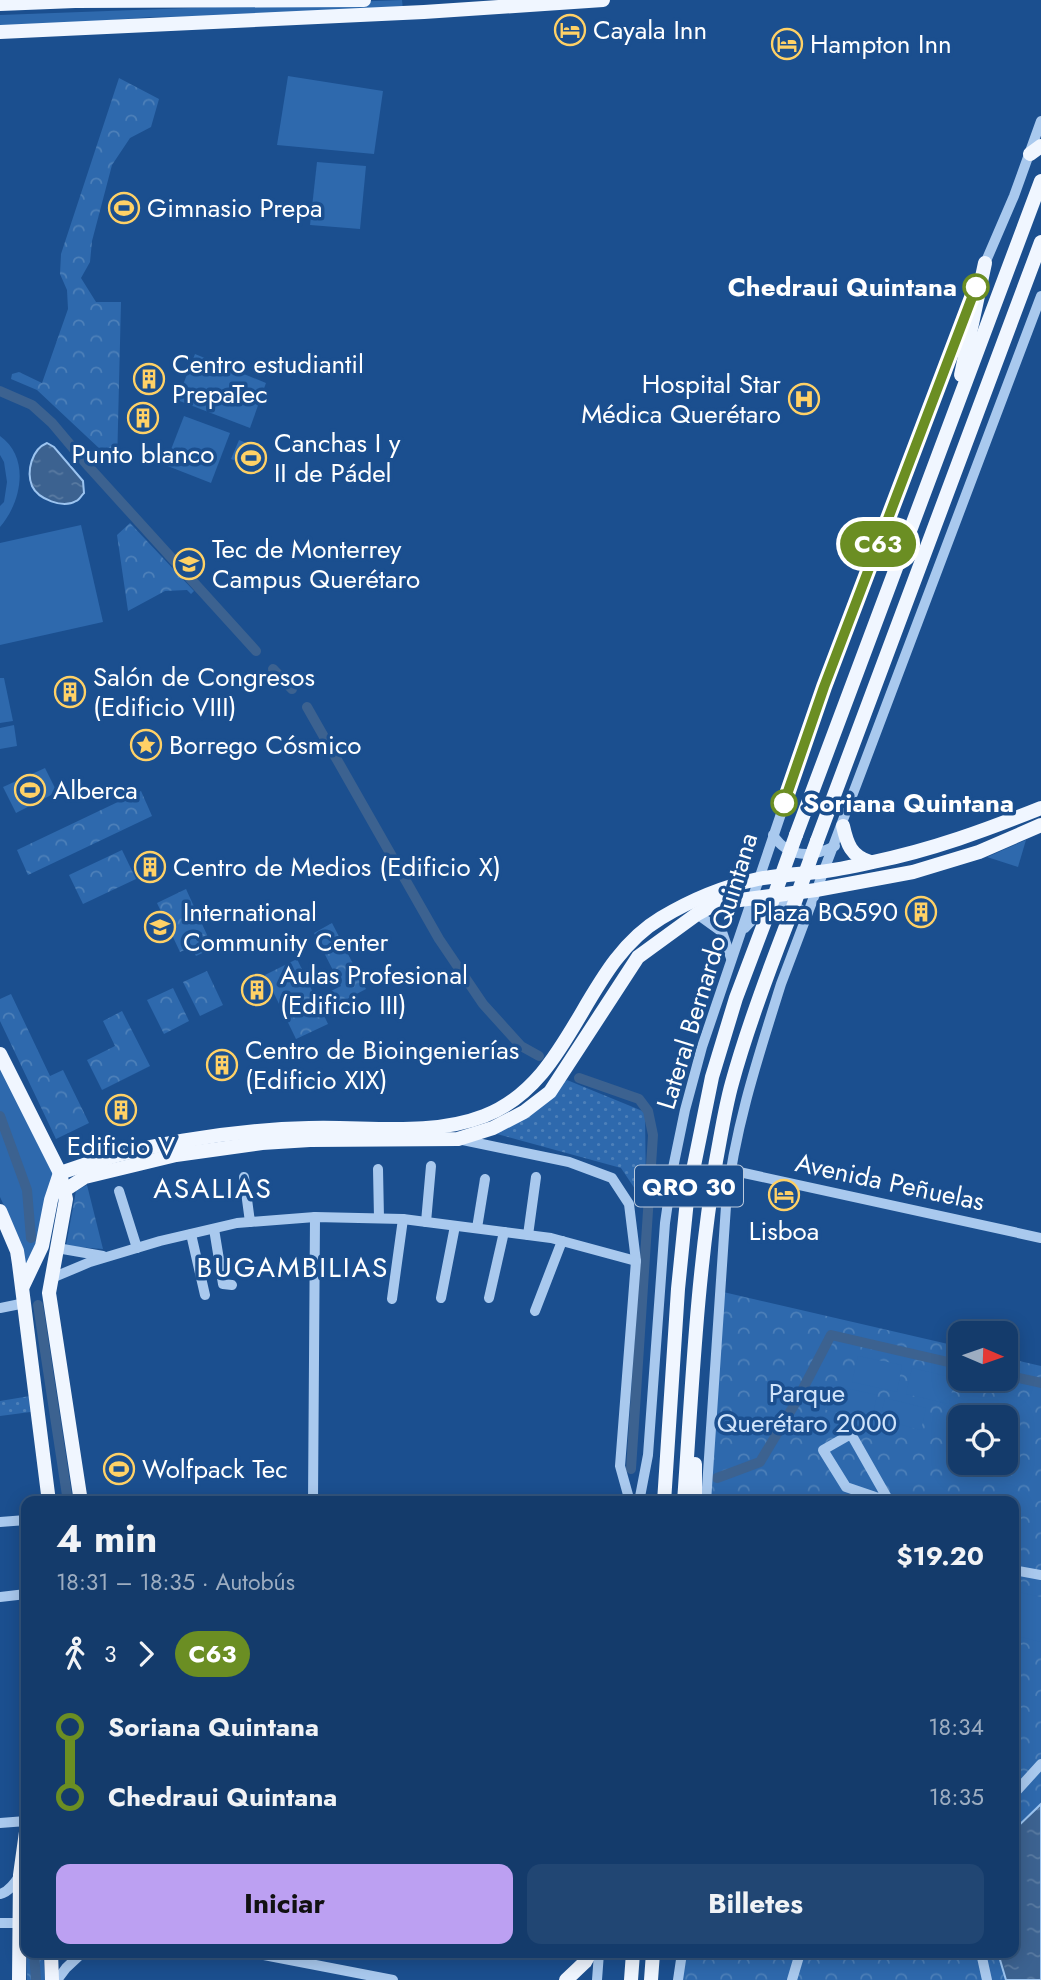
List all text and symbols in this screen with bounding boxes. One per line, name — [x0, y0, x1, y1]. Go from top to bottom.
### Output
place label: Cayala Inn — [593, 11, 707, 49]
hotel icon: Cayala Inn — [553, 13, 587, 47]
place label: Hampton Inn — [810, 25, 952, 63]
hotel icon: Hampton Inn — [770, 27, 804, 61]
place label: Gimnasio Prepa — [147, 189, 323, 227]
sports icon: Gimnasio Prepa — [107, 191, 141, 225]
place label: Chedraui Quintana — [728, 268, 957, 306]
marker: Chedraui Quintana — [963, 274, 989, 300]
place label: Centro estudiantil PrepaTec — [172, 345, 364, 413]
building icon: Centro estudiantil PrepaTec — [132, 362, 166, 396]
place label: Hospital Star Médica Querétaro — [581, 365, 781, 433]
hospital icon: Hospital Star Médica Querétaro — [787, 382, 821, 416]
building icon: Punto blanco — [126, 401, 160, 435]
place label: Canchas I y II de Pádel — [274, 424, 401, 492]
place label: Punto blanco — [72, 435, 214, 473]
sports icon: Canchas I y II de Pádel — [234, 441, 268, 475]
line badge: C63 — [838, 521, 918, 567]
text: C63 — [854, 526, 902, 561]
place label: Tec de Monterrey Campus Querétaro — [212, 530, 420, 598]
school or university icon: Tec de Monterrey Campus Querétaro — [172, 547, 206, 581]
place label: Salón de Congresos (Edificio VIII) — [93, 658, 315, 726]
building icon: Salón de Congresos (Edificio VIII) — [53, 675, 87, 709]
place label: Borrego Cósmico — [169, 726, 362, 764]
place icon: Borrego Cósmico — [129, 728, 163, 762]
place label: Alberca — [53, 771, 138, 809]
sports icon: Alberca — [13, 773, 47, 807]
place label: Soriana Quintana — [803, 784, 1014, 822]
marker: Soriana Quintana — [771, 790, 797, 816]
street label: Lateral Bernardo Quintana — [647, 828, 767, 1114]
place label: Centro de Medios (Edificio X) — [173, 848, 501, 886]
building icon: Centro de Medios (Edificio X) — [133, 850, 167, 884]
place label: International Community Center — [183, 893, 389, 961]
place label: Plaza BQ590 — [753, 893, 898, 931]
building icon: Plaza BQ590 — [904, 895, 938, 929]
school or university icon: International Community Center — [143, 910, 177, 944]
place label: Aulas Profesional (Edificio III) — [280, 956, 468, 1024]
building icon: Aulas Profesional (Edificio III) — [240, 973, 274, 1007]
place label: Centro de Bioingenierías (Edificio XIX) — [245, 1031, 519, 1099]
building icon: Centro de Bioingenierías (Edificio XIX) — [205, 1048, 239, 1082]
building icon: Edificio V — [104, 1093, 138, 1127]
place label: Edificio V — [67, 1127, 176, 1165]
street label: Avenida Peñuelas — [792, 1143, 988, 1221]
road number: QRO 30 — [635, 1166, 743, 1206]
district label: ASALIAS — [153, 1168, 273, 1209]
hotel icon: Lisboa — [767, 1178, 801, 1212]
place label: Lisboa — [749, 1212, 819, 1250]
district label: BUGAMBILIAS — [197, 1247, 389, 1288]
north arrow — [948, 1321, 1018, 1391]
map controls — [948, 1321, 1018, 1475]
park label: Parque Querétaro 2000 — [717, 1374, 897, 1442]
button: locate — [948, 1405, 1018, 1475]
place label: Wolfpack Tec — [142, 1450, 288, 1488]
sports icon: Wolfpack Tec — [102, 1452, 136, 1486]
text: 4 min — [56, 1511, 157, 1566]
text: $19.20 — [896, 1537, 984, 1575]
text: 18:31 – 18:35 · Autobús — [56, 1565, 295, 1599]
icon: walk — [56, 1635, 94, 1673]
icon: forward — [127, 1635, 165, 1673]
text: C63 — [189, 1636, 236, 1671]
text: 3 — [104, 1637, 117, 1671]
text: Soriana Quintana — [108, 1708, 319, 1746]
text: 18:34 — [928, 1710, 984, 1744]
text: Chedraui Quintana — [108, 1778, 337, 1816]
text: 18:35 — [929, 1780, 984, 1814]
button: Iniciar — [56, 1864, 513, 1944]
button: Billetes — [527, 1864, 984, 1944]

